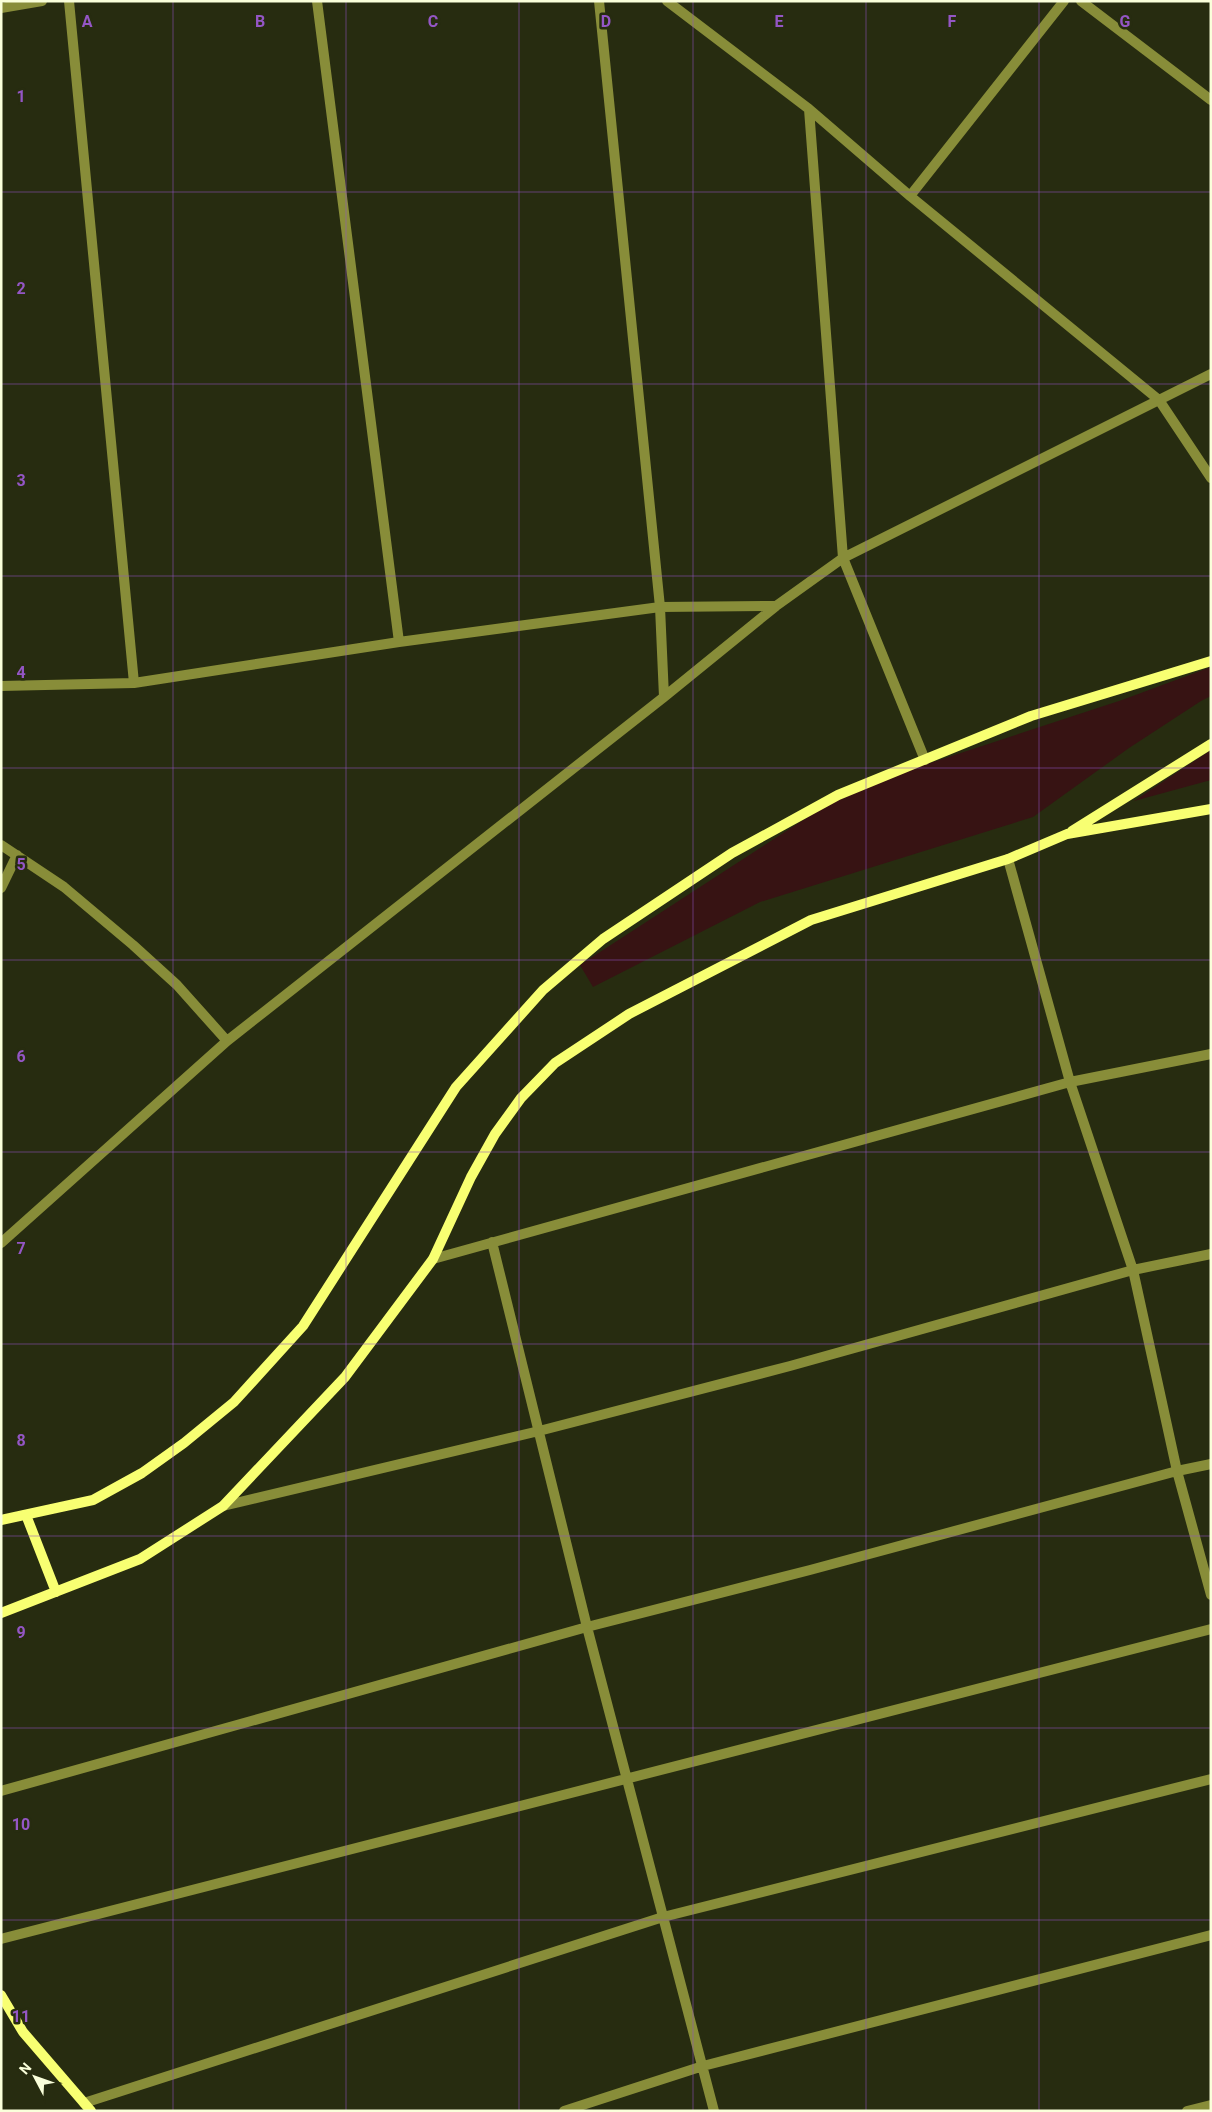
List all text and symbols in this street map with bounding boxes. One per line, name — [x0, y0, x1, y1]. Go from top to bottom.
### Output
text: A — [82, 12, 93, 31]
text: B — [255, 12, 265, 31]
text: C — [428, 12, 438, 31]
text: D — [601, 12, 611, 31]
text: E — [775, 12, 784, 31]
text: F — [948, 12, 957, 31]
text: G — [1120, 12, 1131, 31]
text: 1 — [16, 87, 26, 106]
text: 2 — [16, 279, 26, 298]
text: 3 — [16, 471, 26, 490]
text: 4 — [16, 663, 26, 682]
text: 5 — [16, 855, 26, 874]
text: 6 — [16, 1047, 26, 1066]
text: 7 — [16, 1239, 26, 1258]
text: 8 — [16, 1431, 26, 1450]
text: 9 — [16, 1623, 26, 1642]
text: 10 — [12, 1815, 30, 1834]
text: 11 — [12, 2007, 30, 2026]
north arrow — [10, 2052, 60, 2102]
text: N — [16, 2059, 34, 2077]

